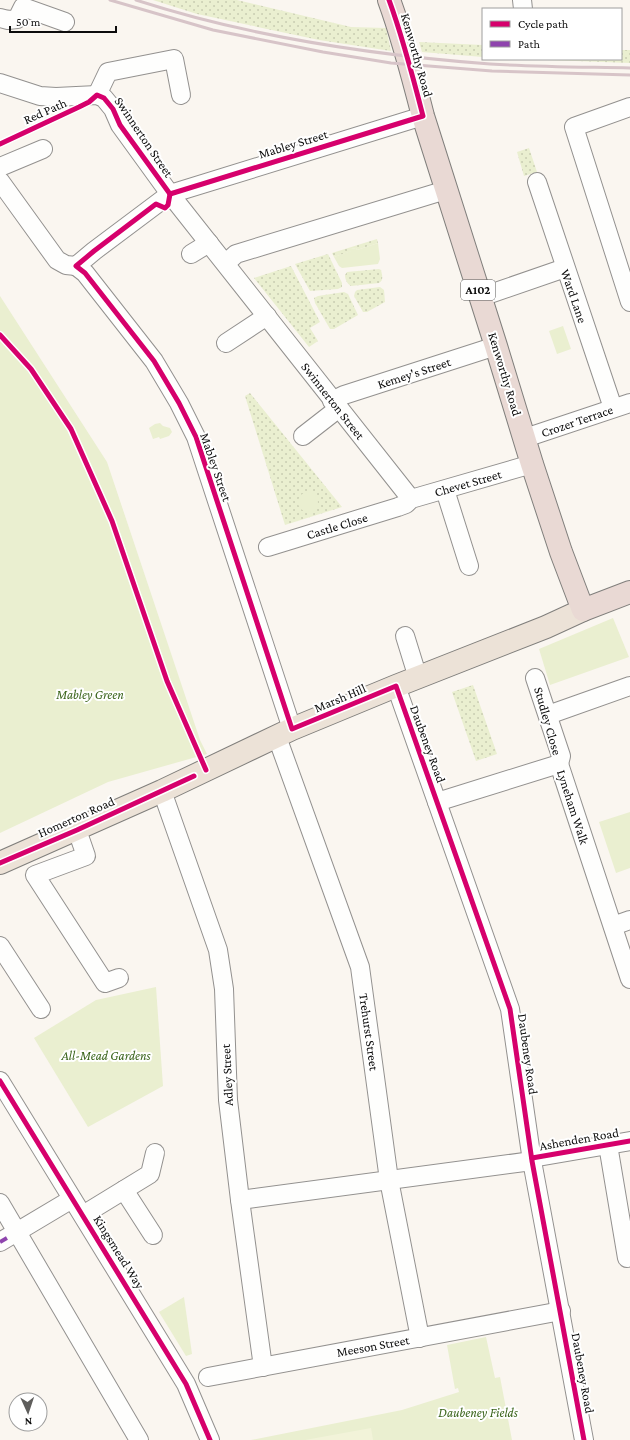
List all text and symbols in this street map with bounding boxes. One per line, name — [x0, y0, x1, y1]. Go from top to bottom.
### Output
scale bar — [10, 8, 116, 34]
legend — [482, 8, 622, 60]
street label: Kenworthy Road — [398, 11, 436, 99]
text: 50 m — [16, 15, 41, 29]
text: Cycle path — [518, 17, 569, 31]
text: Path — [518, 37, 540, 51]
street label: Swinnerton Street — [112, 94, 177, 181]
street label: Red Path — [21, 95, 69, 127]
street label: Mabley Street — [257, 126, 330, 162]
street label: Ward Lane — [558, 267, 590, 325]
road number: A102 — [461, 280, 495, 300]
street label: Kenworthy Road — [485, 330, 525, 418]
street label: Kemey's Street — [375, 354, 453, 392]
street label: Swinnerton Street — [298, 359, 368, 443]
street label: Crozer Terrace — [539, 402, 615, 440]
street label: Mabley Street — [197, 431, 235, 504]
street label: Chevet Street — [433, 466, 504, 500]
street label: Castle Close — [305, 510, 370, 542]
street label: Marsh Hill — [312, 680, 369, 716]
street label: Studley Close — [531, 685, 565, 757]
park label: Mabley Green — [55, 687, 124, 702]
street label: Daubeney Road — [407, 703, 449, 785]
street label: Lyneham Walk — [554, 768, 592, 847]
street label: Homerton Road — [35, 793, 117, 841]
street label: Trehurst Street — [356, 992, 382, 1072]
street label: Daubeney Road — [515, 1013, 541, 1096]
street label: Adley Street — [218, 1043, 236, 1106]
park label: All-Mead Gardens — [60, 1048, 151, 1063]
street label: Ashenden Road — [538, 1125, 620, 1153]
street label: Kingsmead Way — [90, 1212, 148, 1292]
street label: Meeson Street — [335, 1332, 411, 1360]
street label: Daubeney Road — [569, 1332, 597, 1415]
north arrow — [8, 1392, 48, 1432]
park label: Daubeney Fields — [438, 1405, 518, 1420]
text: N — [24, 1416, 33, 1428]

